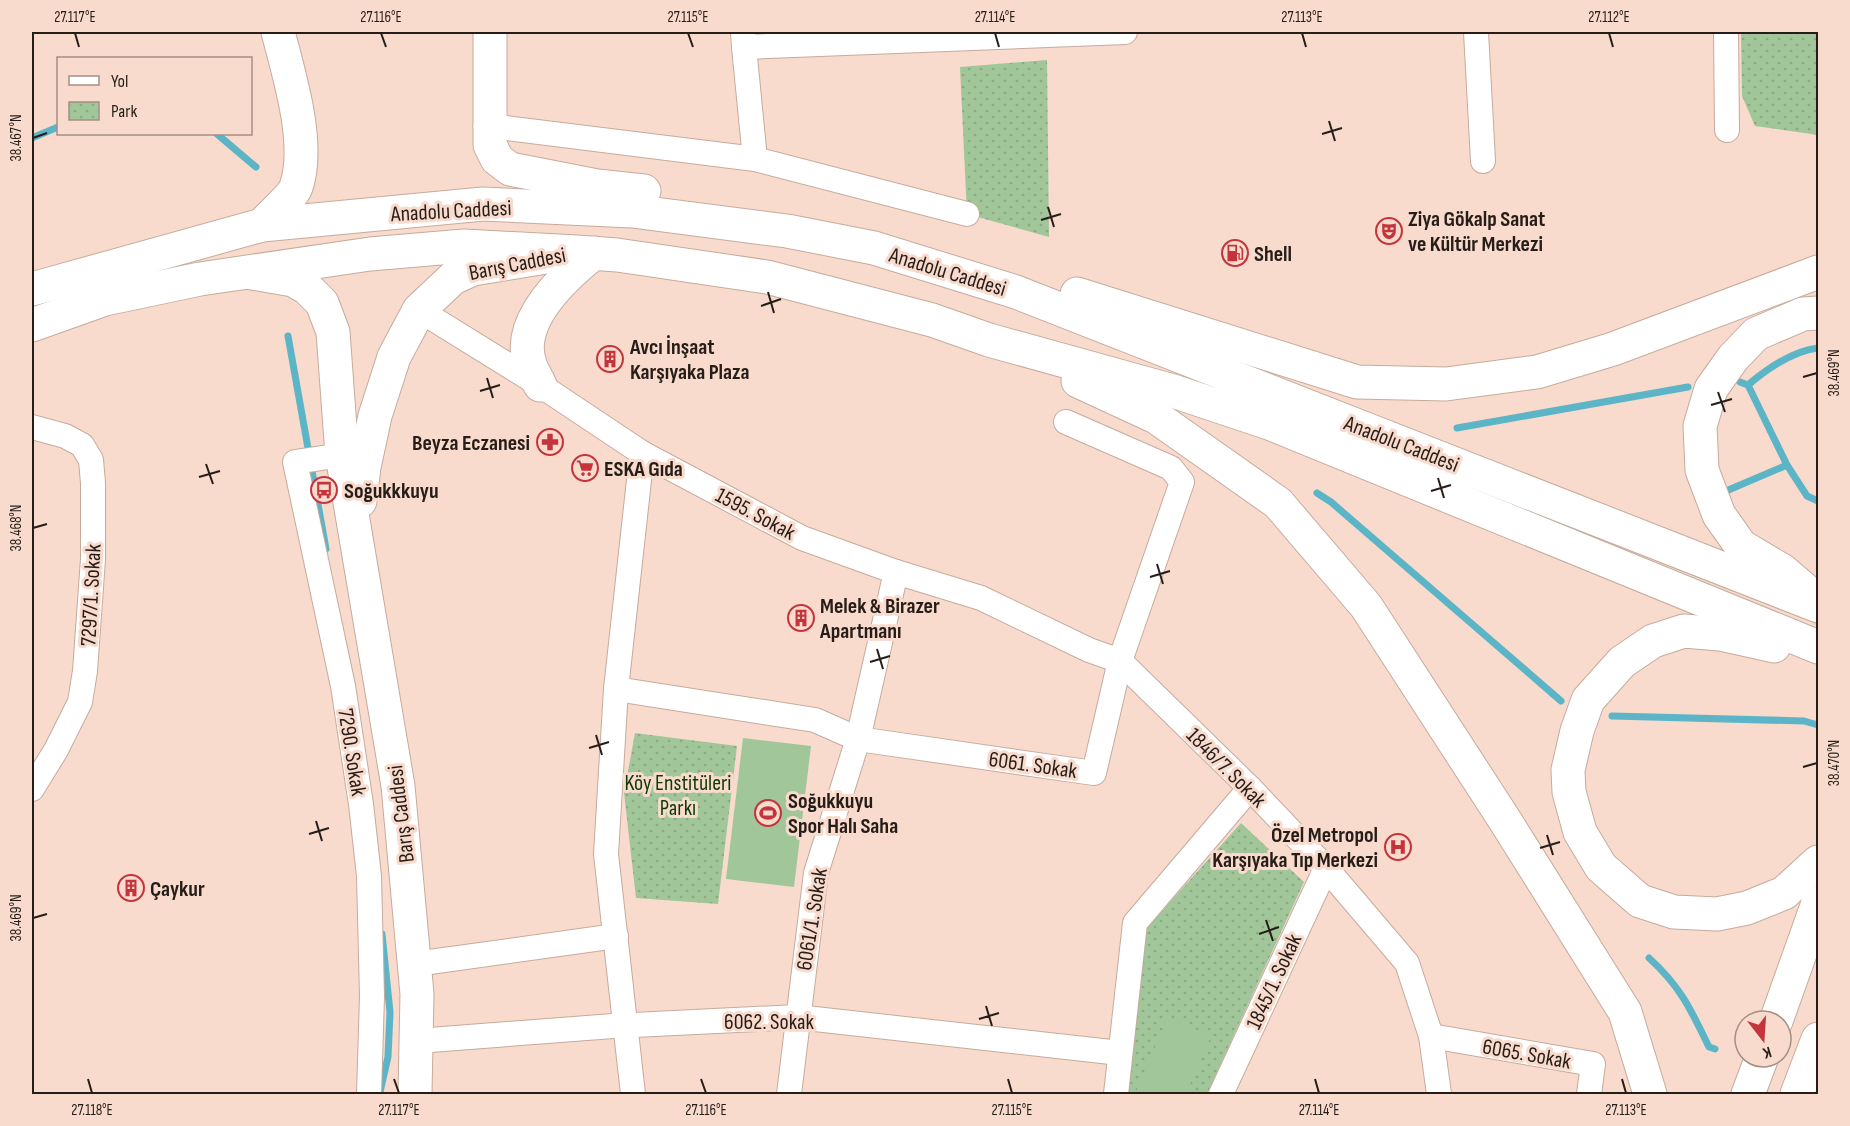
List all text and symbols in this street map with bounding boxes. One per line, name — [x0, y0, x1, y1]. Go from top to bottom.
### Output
text: 27.117°E — [54, 8, 96, 27]
text: 27.116°E — [360, 8, 402, 27]
text: 27.115°E — [668, 8, 708, 27]
text: 27.114°E — [975, 8, 1015, 27]
text: 27.113°E — [1281, 8, 1323, 27]
text: 27.112°E — [1588, 8, 1630, 27]
legend — [57, 57, 252, 135]
text: Yol — [111, 71, 128, 92]
text: Park — [111, 101, 137, 122]
text: 38.467°N — [7, 114, 26, 162]
street label: Anadolu Caddesi — [389, 195, 512, 228]
place label: Ziya Gökalp Sanat ve Kültür Merkezi — [1408, 206, 1545, 258]
theatre icon: Ziya Gökalp Sanat ve Kültür Merkezi — [1374, 216, 1404, 246]
fuel station icon: Shell — [1220, 238, 1250, 268]
place label: Shell — [1254, 241, 1292, 268]
street label: Barış Caddesi — [467, 242, 568, 287]
street label: Anadolu Caddesi — [885, 242, 1009, 303]
place label: Avcı İnşaat Karşıyaka Plaza — [629, 334, 750, 386]
building icon: Avcı İnşaat Karşıyaka Plaza — [595, 344, 625, 374]
text: 38.469°N — [1825, 349, 1844, 397]
street label: Anadolu Caddesi — [1339, 410, 1463, 479]
pharmacy icon: Beyza Eczanesi — [535, 427, 565, 457]
place label: Beyza Eczanesi — [412, 430, 530, 457]
supermarket icon: ESKA Gıda — [570, 453, 600, 483]
place label: ESKA Gıda — [604, 456, 683, 483]
bus stop icon: Soğukkkuyu — [309, 475, 339, 505]
place label: Soğukkkuyu — [344, 478, 439, 505]
street label: 1595. Sokak — [711, 482, 800, 547]
text: 38.468°N — [7, 505, 26, 551]
street label: 7297/1. Sokak — [75, 543, 108, 647]
place label: Melek & Birazer Apartmanı — [819, 593, 940, 645]
building icon: Melek & Birazer Apartmanı — [786, 603, 816, 633]
street label: 7290. Sokak — [331, 707, 372, 798]
street label: 1846/7. Sokak — [1180, 722, 1272, 814]
text: 38.470°N — [1825, 740, 1844, 786]
street label: 6061. Sokak — [987, 746, 1079, 785]
street label: Barış Caddesi — [382, 763, 421, 864]
park label: Köy Enstitüleri Parkı — [625, 770, 731, 822]
place label: Soğukkuyu Spor Halı Saha — [788, 788, 898, 840]
sports icon: Soğukkuyu Spor Halı Saha — [753, 798, 783, 828]
place label: Özel Metropol Karşıyaka Tıp Merkezi — [1212, 822, 1378, 874]
hospital icon: Özel Metropol Karşıyaka Tıp Merkezi — [1383, 832, 1413, 862]
street label: 6061/1. Sokak — [791, 865, 834, 972]
building icon: Çaykur — [116, 873, 146, 903]
place label: Çaykur — [150, 876, 205, 903]
text: 38.469°N — [7, 894, 26, 942]
street label: 1845/1. Sokak — [1241, 929, 1308, 1034]
street label: 6062. Sokak — [724, 1009, 815, 1036]
north arrow — [1733, 1009, 1793, 1069]
street label: 6065. Sokak — [1480, 1033, 1574, 1076]
text: K — [1760, 1042, 1773, 1062]
text: 27.118°E — [71, 1101, 113, 1120]
text: 27.117°E — [378, 1101, 420, 1120]
text: 27.116°E — [685, 1101, 727, 1120]
text: 27.115°E — [992, 1101, 1032, 1120]
text: 27.114°E — [1299, 1101, 1339, 1120]
text: 27.113°E — [1605, 1101, 1647, 1120]

